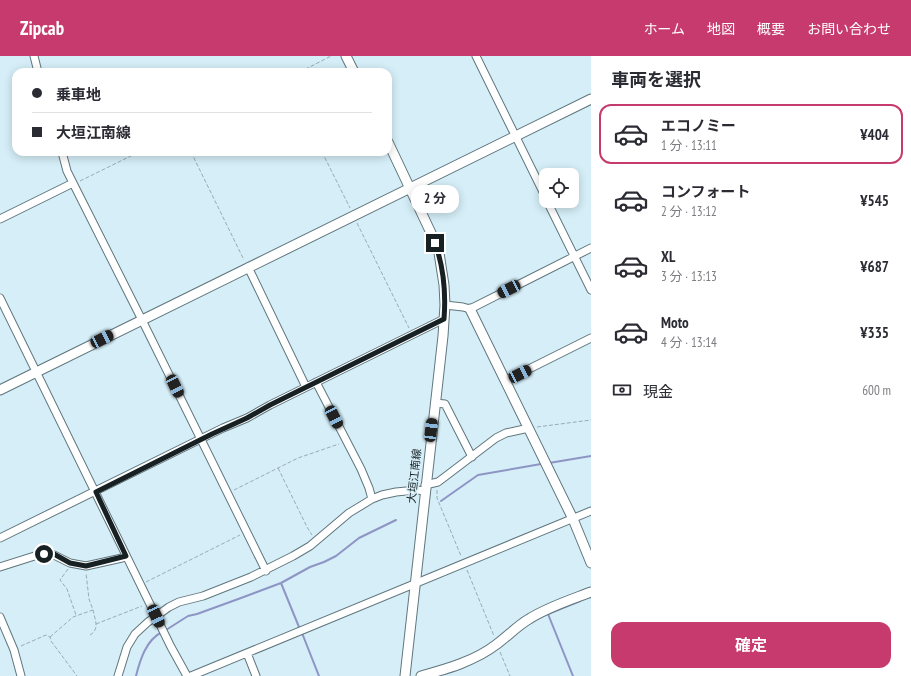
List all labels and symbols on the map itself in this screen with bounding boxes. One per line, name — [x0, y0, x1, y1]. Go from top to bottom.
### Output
callout: 2 分 — [411, 185, 459, 213]
route end — [426, 234, 444, 252]
car — [496, 278, 522, 300]
car — [89, 328, 115, 350]
car — [507, 363, 533, 385]
car — [164, 373, 186, 399]
car — [323, 404, 345, 430]
car — [424, 417, 438, 443]
street label: 大垣江南線 — [404, 448, 424, 504]
route start — [35, 545, 53, 563]
car — [145, 603, 167, 629]

